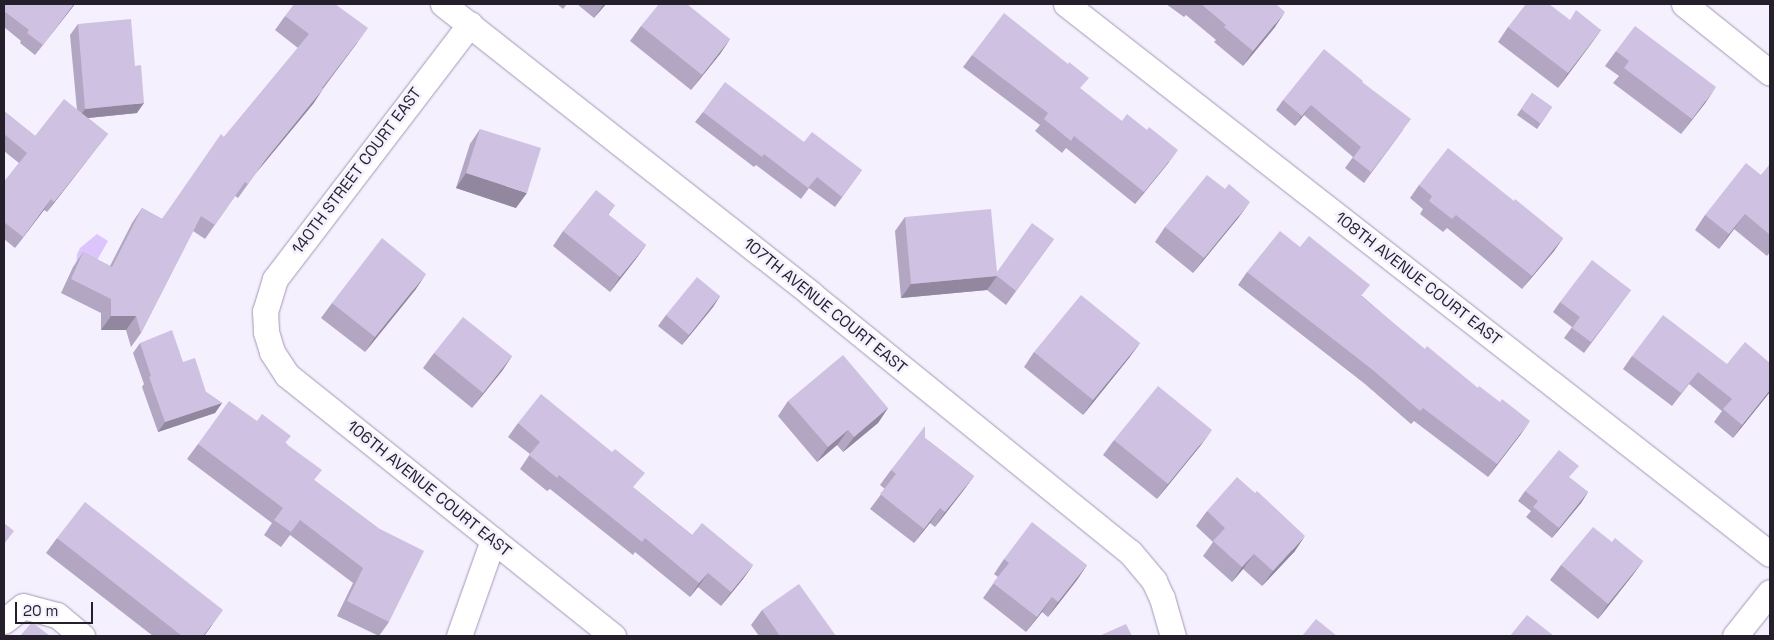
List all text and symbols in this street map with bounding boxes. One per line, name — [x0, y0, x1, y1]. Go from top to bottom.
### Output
street label: 140TH STREET COURT EAST — [288, 84, 426, 258]
street label: 108TH AVENUE COURT EAST — [1331, 208, 1505, 350]
street label: 107TH AVENUE COURT EAST — [739, 234, 911, 378]
street label: 106TH AVENUE COURT EAST — [343, 417, 515, 561]
scale bar — [18, 592, 95, 624]
text: 20 m — [23, 601, 58, 620]

